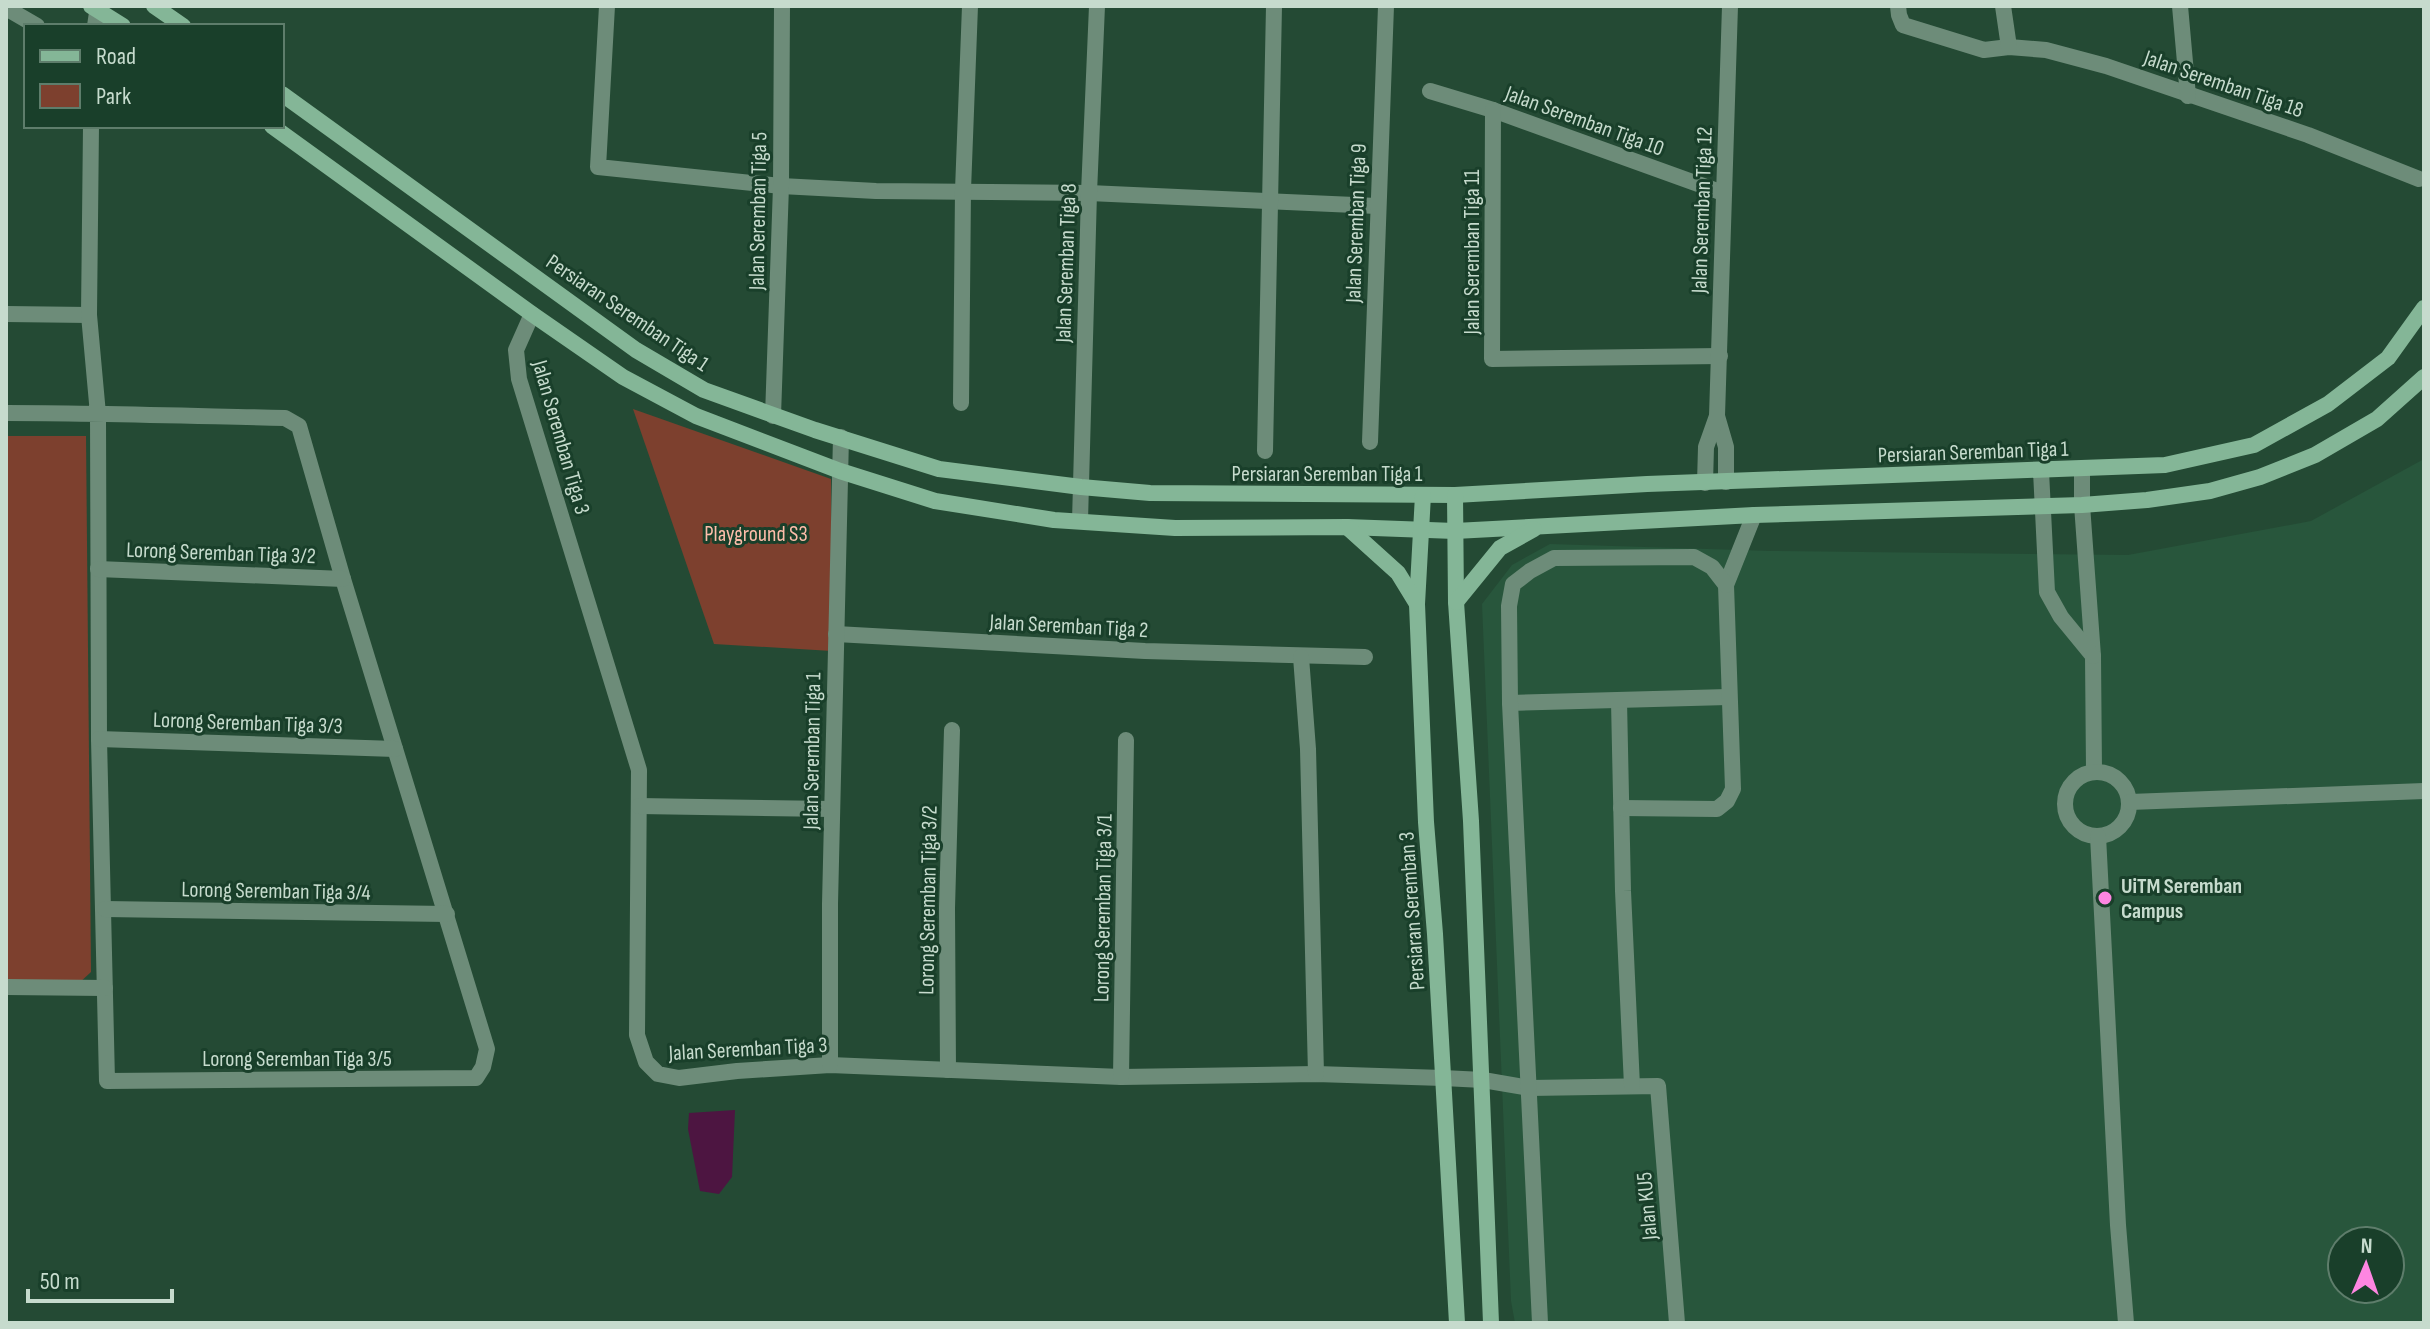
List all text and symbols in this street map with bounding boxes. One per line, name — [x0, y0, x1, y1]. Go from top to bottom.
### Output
legend — [24, 24, 284, 128]
text: Road — [96, 42, 136, 71]
street label: Jalan Seremban Tiga 18 — [2139, 44, 2307, 124]
street label: Jalan Seremban Tiga 10 — [1500, 80, 1668, 163]
text: Park — [96, 82, 131, 111]
street label: Jalan Seremban Tiga 12 — [1686, 126, 1719, 295]
street label: Jalan Seremban Tiga 5 — [744, 131, 773, 291]
street label: Jalan Seremban Tiga 9 — [1340, 143, 1373, 304]
street label: Jalan Seremban Tiga 11 — [1459, 169, 1486, 336]
street label: Jalan Seremban Tiga 8 — [1050, 183, 1083, 344]
street label: Persiaran Seremban Tiga 1 — [541, 249, 714, 378]
street label: Jalan Seremban Tiga 3 — [525, 356, 595, 517]
street label: Persiaran Seremban Tiga 1 — [1877, 436, 2069, 469]
street label: Persiaran Seremban Tiga 1 — [1232, 461, 1423, 488]
park label: Playground S3 — [704, 521, 808, 548]
street label: Lorong Seremban Tiga 3/2 — [126, 537, 316, 570]
street label: Jalan Seremban Tiga 2 — [988, 609, 1149, 644]
street label: Jalan Seremban Tiga 1 — [798, 672, 827, 831]
street label: Lorong Seremban Tiga 3/3 — [153, 707, 343, 740]
street label: Lorong Seremban Tiga 3/2 — [913, 805, 944, 995]
street label: Lorong Seremban Tiga 3/1 — [1088, 813, 1119, 1002]
street label: Persiaran Seremban 3 — [1393, 831, 1432, 991]
place label: UiTM Seremban Campus — [2121, 873, 2242, 925]
street label: Lorong Seremban Tiga 3/4 — [181, 876, 371, 907]
marker: UiTM Seremban Campus — [2096, 889, 2114, 907]
street label: Jalan Seremban Tiga 3 — [667, 1032, 828, 1067]
street label: Lorong Seremban Tiga 3/5 — [202, 1046, 392, 1073]
street label: Jalan KU5 — [1631, 1171, 1664, 1242]
north arrow — [2326, 1225, 2406, 1305]
text: N — [2360, 1233, 2373, 1260]
scale bar — [28, 1253, 172, 1303]
text: 50 m — [40, 1267, 80, 1296]

